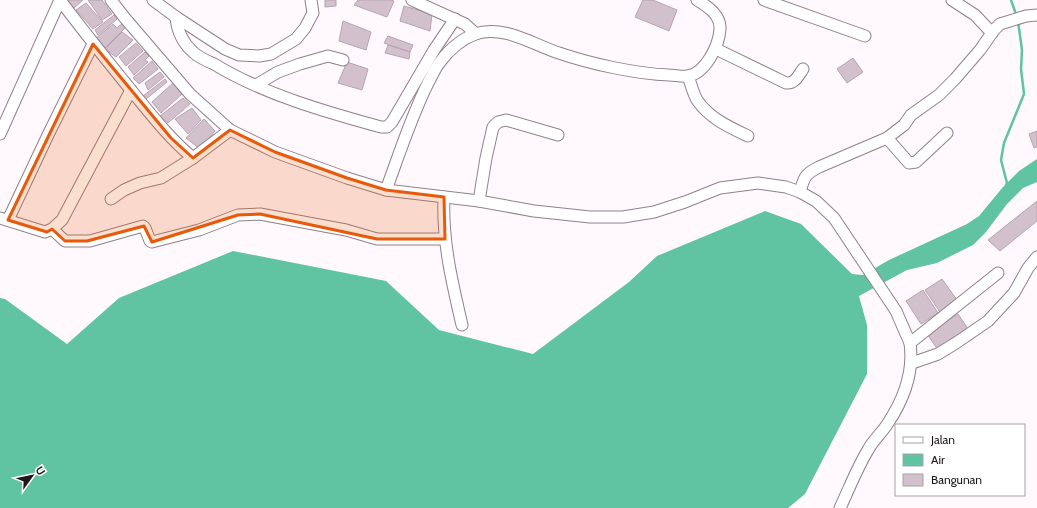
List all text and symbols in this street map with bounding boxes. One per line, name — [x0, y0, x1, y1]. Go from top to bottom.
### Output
legend — [895, 424, 1025, 496]
text: Jalan — [930, 432, 955, 447]
text: Air — [931, 452, 945, 467]
north arrow — [12, 456, 52, 496]
text: U — [32, 463, 48, 478]
text: Bangunan — [931, 472, 982, 487]

